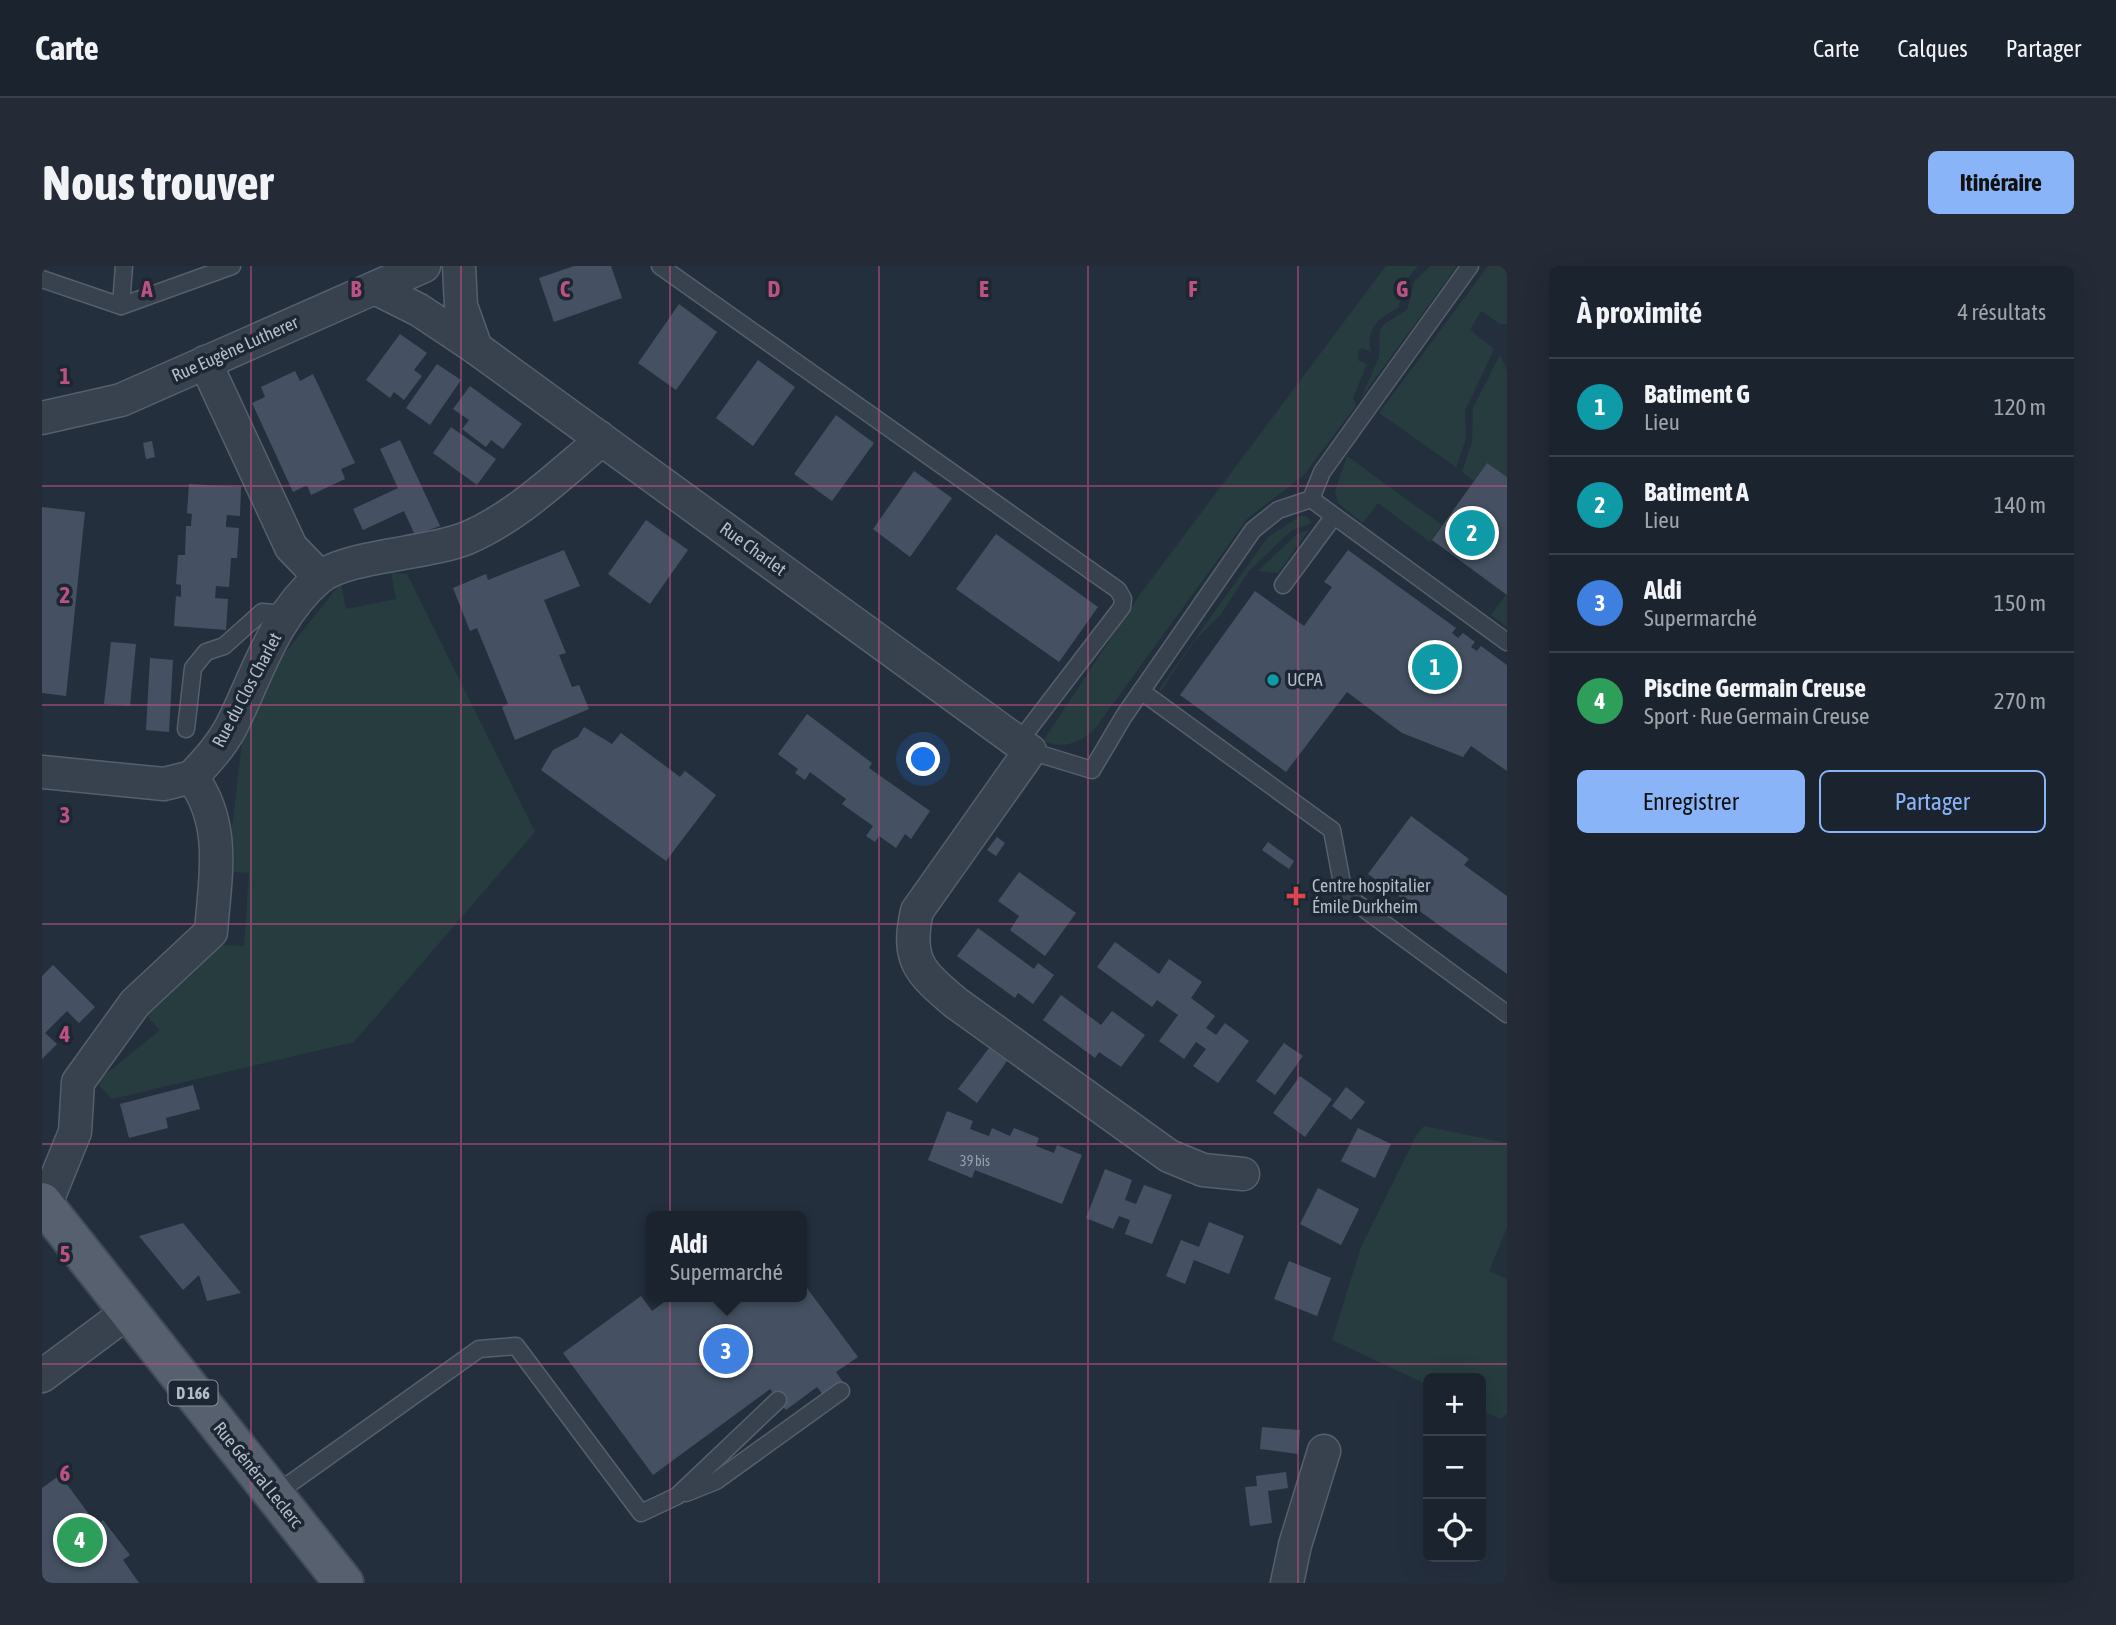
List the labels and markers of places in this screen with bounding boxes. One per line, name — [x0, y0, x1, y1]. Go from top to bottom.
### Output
pin: 2 — [1449, 507, 1495, 559]
pin: 1 — [1412, 641, 1458, 693]
place label: UCPA — [1287, 669, 1323, 690]
marker: UCPA — [1265, 672, 1281, 688]
place label: Centre hospitalier Émile Durkheim — [1312, 875, 1431, 917]
marker: Centre hospitalier Émile Durkheim — [1286, 886, 1306, 906]
pin: 3 — [703, 1325, 749, 1377]
pin: 4 — [57, 1514, 103, 1566]

